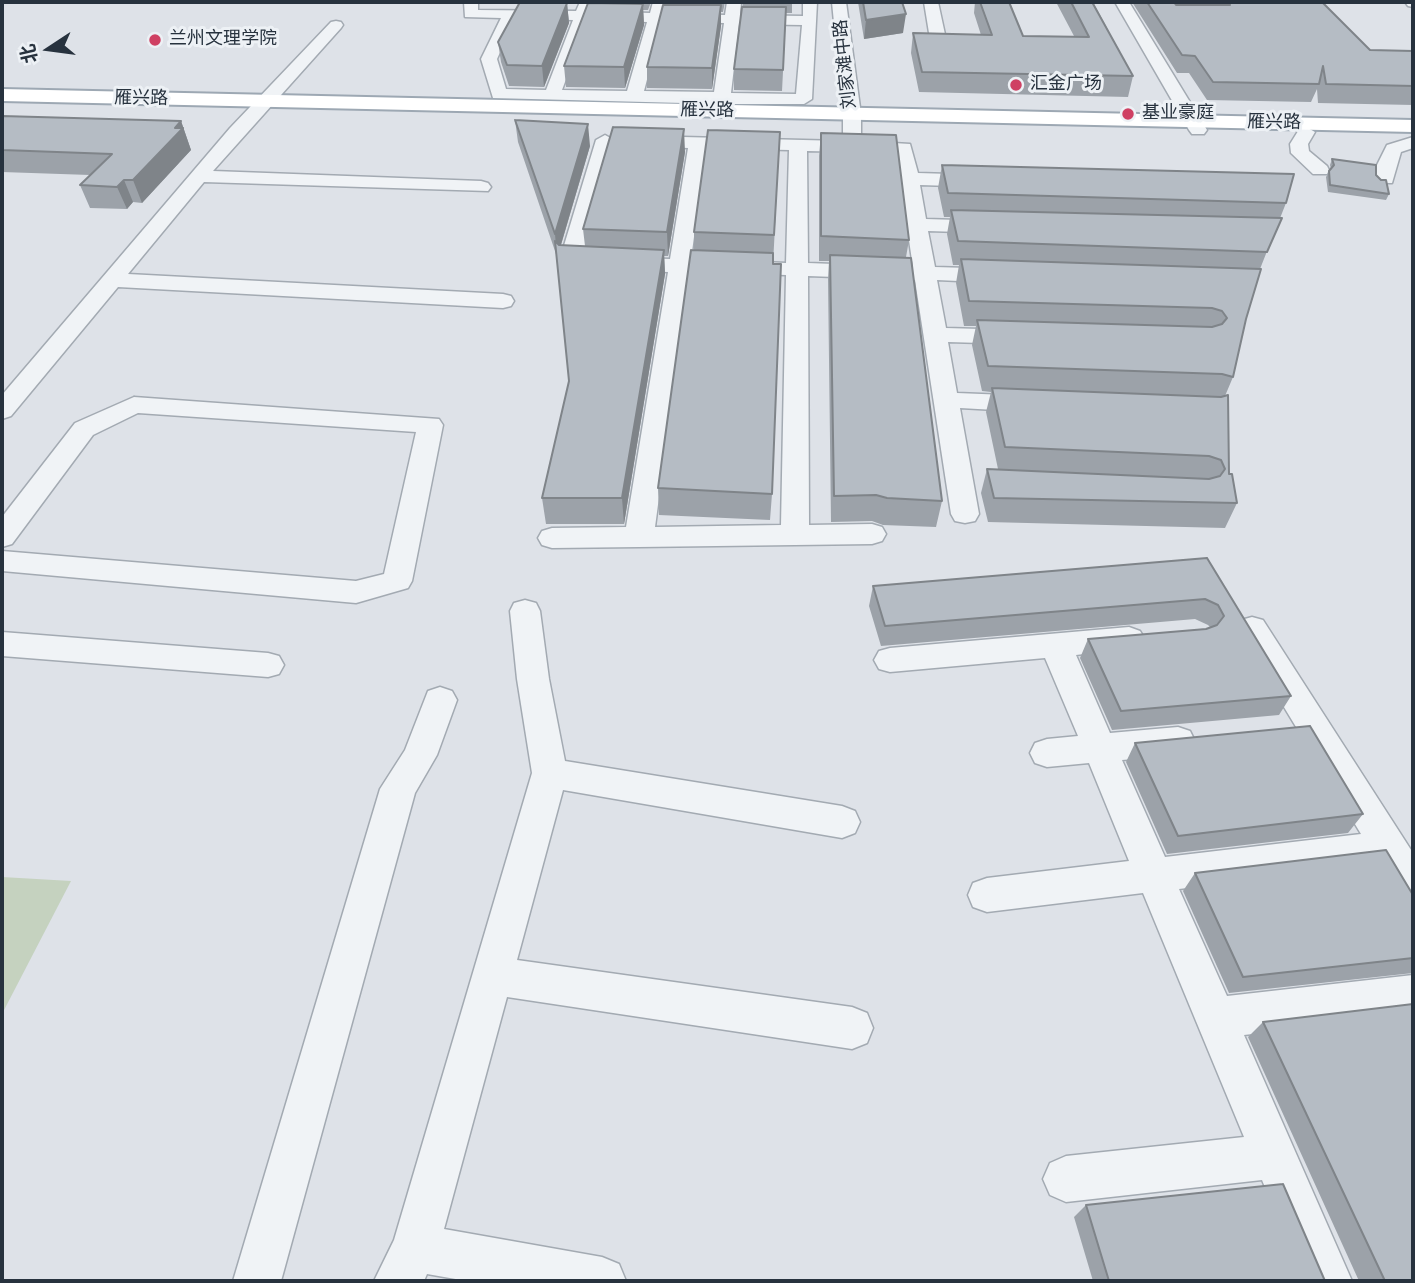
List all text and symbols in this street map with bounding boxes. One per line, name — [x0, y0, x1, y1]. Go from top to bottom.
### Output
north arrow — [14, 14, 84, 84]
street label: 刘家滩中路 — [831, 18, 861, 110]
place label: 兰州文理学院 — [169, 29, 277, 51]
marker: 兰州文理学院 — [147, 32, 163, 48]
text: 北 — [12, 41, 44, 66]
place label: 汇金广场 — [1030, 74, 1102, 96]
marker: 汇金广场 — [1008, 77, 1024, 93]
street label: 雁兴路 — [114, 88, 168, 110]
street label: 雁兴路 — [680, 100, 734, 122]
place label: 基业豪庭 — [1142, 103, 1214, 125]
marker: 基业豪庭 — [1120, 106, 1136, 122]
street label: 雁兴路 — [1247, 112, 1301, 134]

